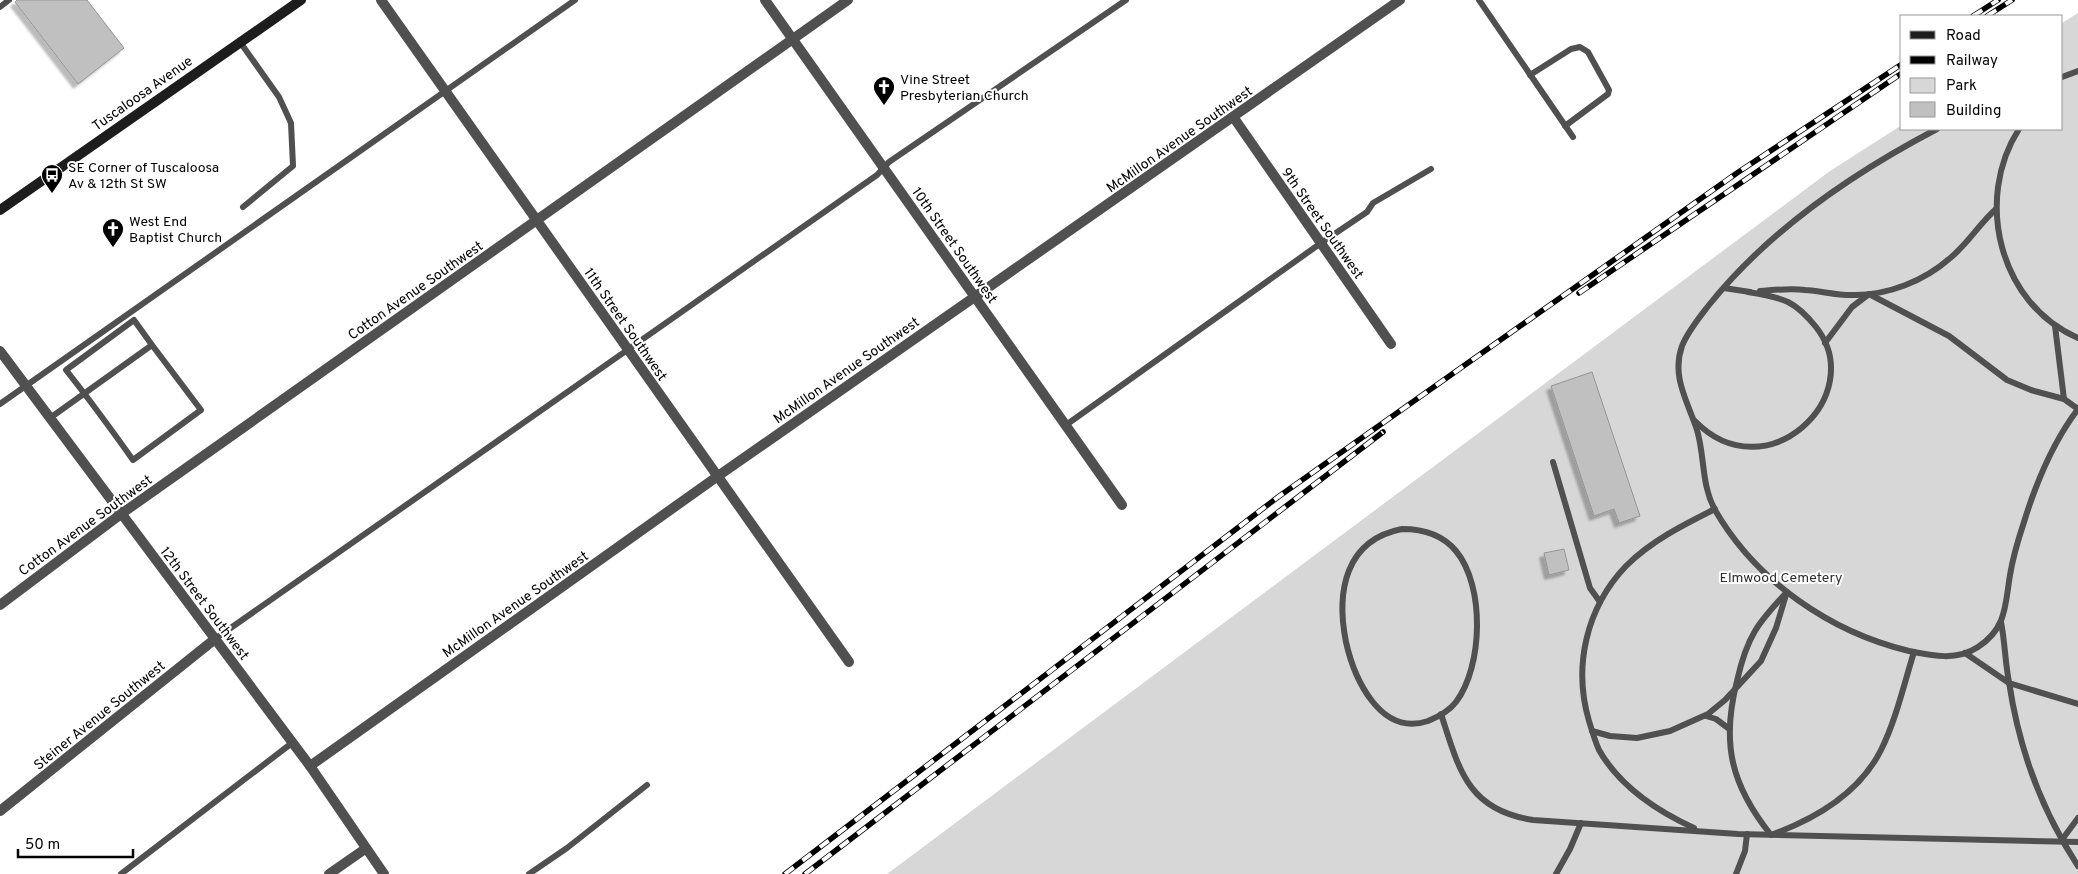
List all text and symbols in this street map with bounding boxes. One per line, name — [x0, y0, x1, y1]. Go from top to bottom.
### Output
legend — [1900, 15, 2063, 130]
text: Road — [1946, 27, 1981, 46]
text: Railway — [1946, 52, 1998, 71]
street label: Tuscaloosa Avenue — [89, 53, 196, 135]
place label: Vine Street Presbyterian Church — [900, 72, 1029, 105]
church icon: Vine Street Presbyterian Church — [872, 75, 896, 106]
text: Park — [1946, 77, 1977, 96]
street label: McMillon Avenue Southwest — [1104, 83, 1256, 197]
text: Building — [1946, 102, 2001, 121]
place label: SE Corner of Tuscaloosa Av & 12th St SW — [68, 160, 219, 193]
bus stop icon: SE Corner of Tuscaloosa Av & 12th St SW — [40, 163, 64, 194]
street label: 9th Street Southwest — [1277, 165, 1367, 283]
street label: 10th Street Southwest — [907, 185, 1000, 307]
place label: West End Baptist Church — [129, 214, 222, 247]
church icon: West End Baptist Church — [101, 217, 125, 248]
street label: Cotton Avenue Southwest — [345, 238, 487, 344]
street label: 11th Street Southwest — [579, 265, 670, 385]
street label: McMillon Avenue Southwest — [771, 314, 923, 428]
street label: Cotton Avenue Southwest — [16, 472, 156, 580]
street label: 12th Street Southwest — [156, 544, 252, 664]
street label: McMillon Avenue Southwest — [440, 548, 592, 662]
park label: Elmwood Cemetery — [1720, 570, 1842, 587]
street label: Steiner Avenue Southwest — [31, 658, 169, 774]
scale bar — [18, 826, 132, 858]
text: 50 m — [25, 836, 60, 855]

